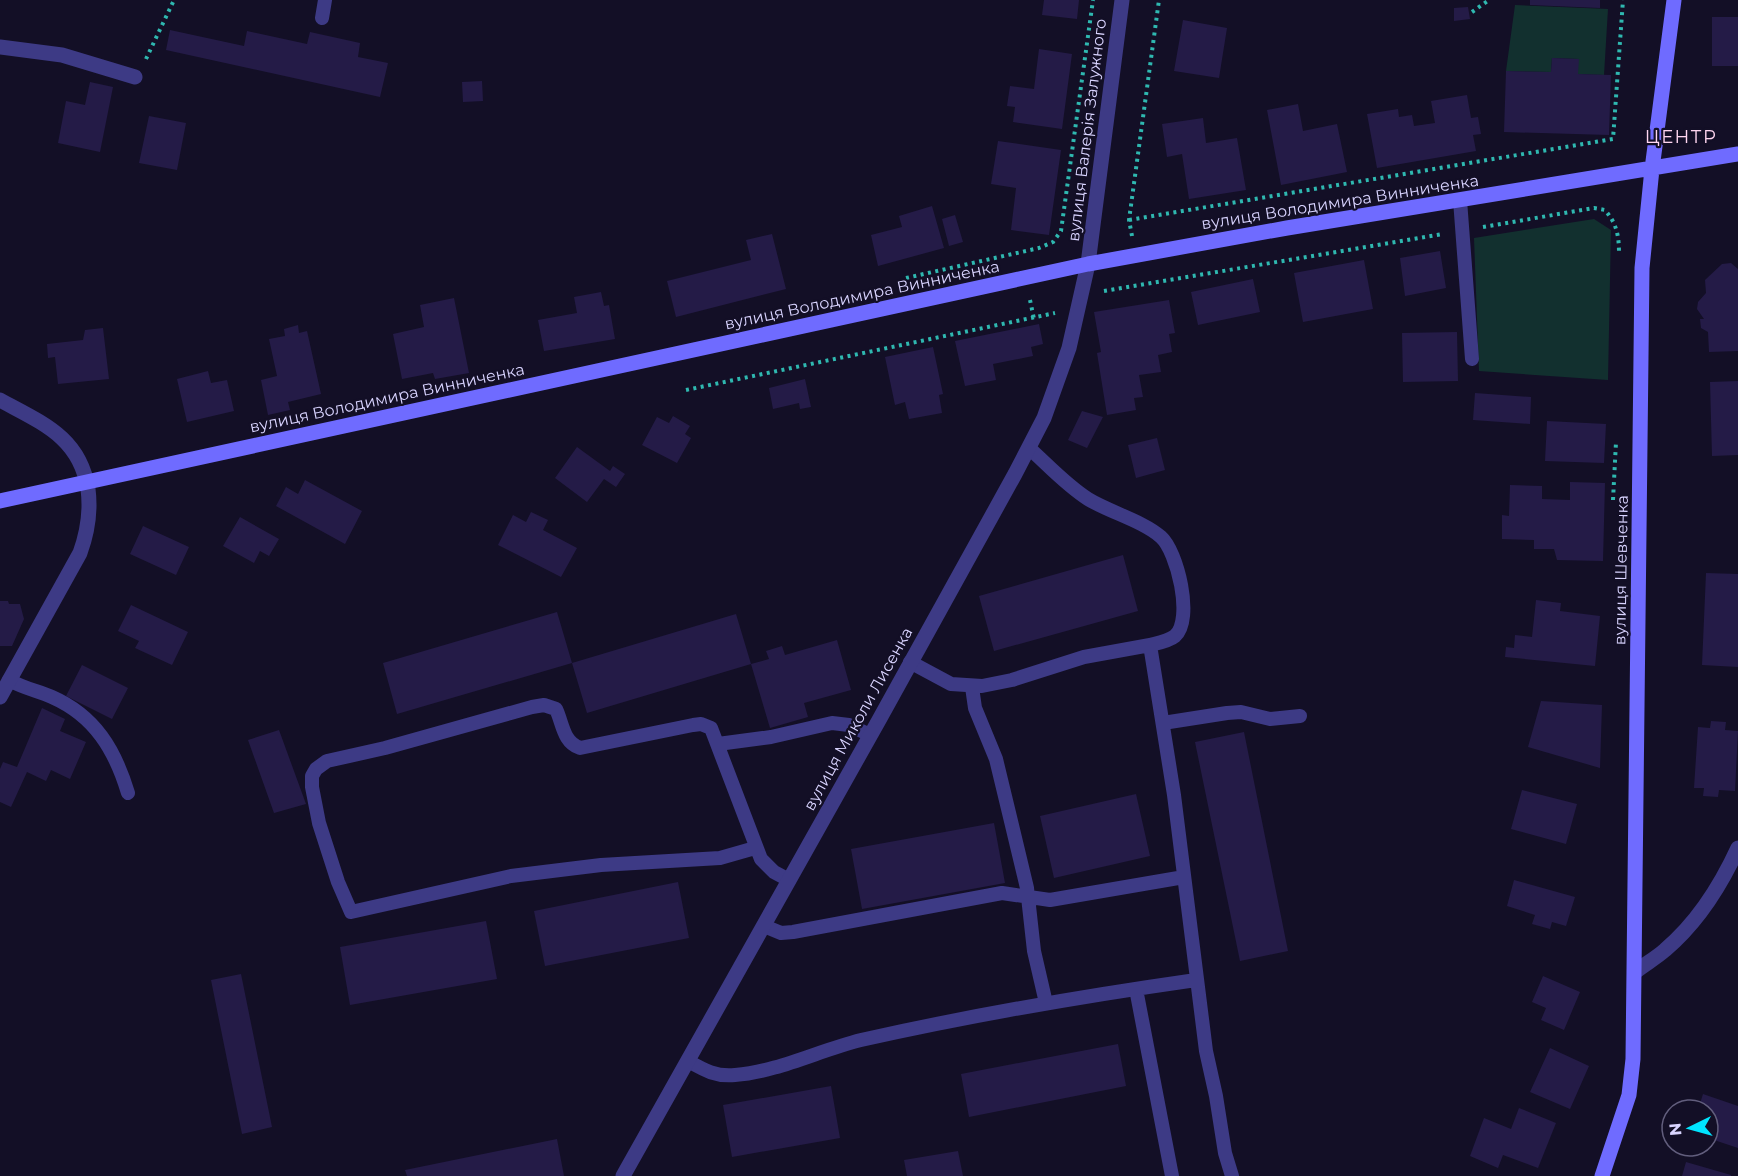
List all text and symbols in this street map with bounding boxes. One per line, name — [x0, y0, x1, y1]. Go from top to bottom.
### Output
street label: вулиця Валерія Залужного — [1064, 17, 1110, 243]
district label: ЦЕНТР — [1645, 126, 1717, 148]
street label: вулиця Володимира Винниченка — [1200, 171, 1480, 233]
street label: вулиця Володимира Винниченка — [723, 257, 1001, 333]
street label: вулиця Володимира Винниченка — [248, 360, 526, 436]
street label: вулиця Шевченка — [1610, 495, 1632, 645]
street label: вулиця Миколи Лисенка — [800, 624, 916, 814]
north arrow — [1660, 1098, 1720, 1158]
text: N — [1666, 1122, 1686, 1137]

